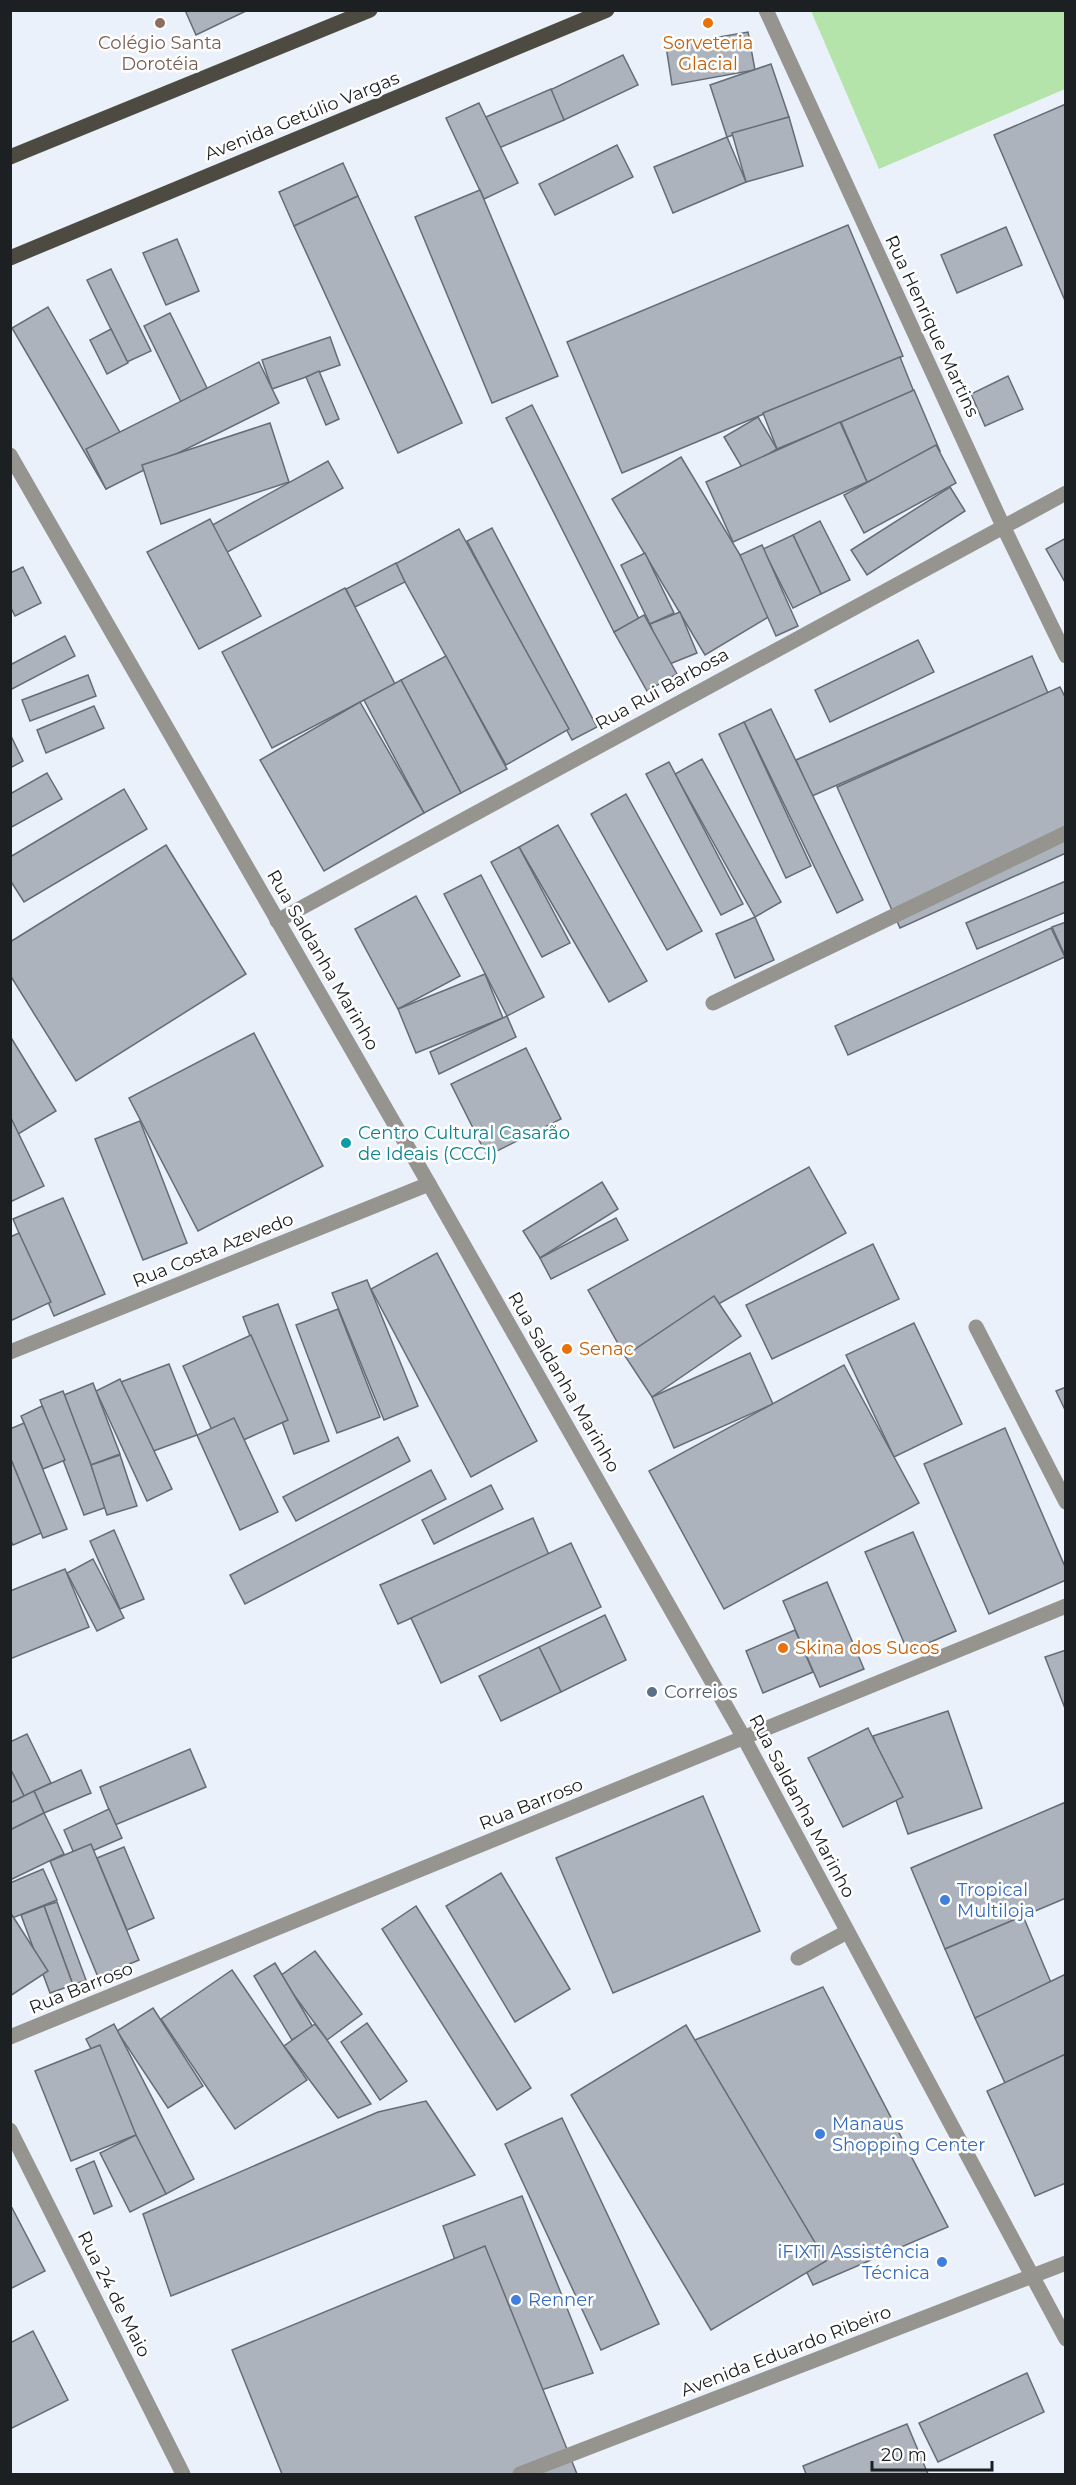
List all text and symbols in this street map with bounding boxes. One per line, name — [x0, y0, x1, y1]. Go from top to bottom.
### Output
marker: Colégio Santa Dorotéia — [153, 16, 167, 30]
marker: Sorveteria Glacial — [701, 16, 715, 30]
place label: Colégio Santa Dorotéia — [98, 32, 222, 75]
place label: Sorveteria Glacial — [663, 32, 753, 75]
street label: Avenida Getúlio Vargas — [201, 67, 403, 165]
street label: Rua Henrique Martins — [880, 231, 984, 421]
street label: Rua Rui Barbosa — [591, 643, 733, 735]
street label: Rua Saldanha Marinho — [262, 866, 384, 1054]
place label: Centro Cultural Casarão de Ideais (CCCI) — [358, 1122, 570, 1165]
marker: Centro Cultural Casarão de Ideais (CCCI) — [339, 1136, 353, 1150]
street label: Rua Costa Azevedo — [129, 1208, 297, 1292]
street label: Rua Saldanha Marinho — [503, 1288, 625, 1476]
place label: Senac — [579, 1338, 634, 1360]
marker: Senac — [560, 1342, 574, 1356]
place label: Skina dos Sucos — [795, 1637, 940, 1659]
marker: Skina dos Sucos — [776, 1641, 790, 1655]
place label: Correios — [664, 1681, 738, 1703]
marker: Correios — [645, 1685, 659, 1699]
street label: Rua Saldanha Marinho — [744, 1710, 860, 1902]
street label: Rua Barroso — [476, 1773, 586, 1835]
place label: Tropical Multiloja — [957, 1879, 1035, 1922]
marker: Tropical Multiloja — [938, 1893, 952, 1907]
street label: Rua Barroso — [26, 1957, 136, 2019]
place label: Manaus Shopping Center — [832, 2113, 985, 2156]
marker: Manaus Shopping Center — [813, 2127, 827, 2141]
street label: Rua 24 de Maio — [73, 2227, 155, 2361]
place label: iFIXTI Assistência Técnica — [777, 2241, 930, 2284]
marker: iFIXTI Assistência Técnica — [935, 2255, 949, 2269]
place label: Renner — [528, 2289, 594, 2311]
marker: Renner — [509, 2293, 523, 2307]
street label: Avenida Eduardo Ribeiro — [678, 2301, 894, 2401]
scale bar — [872, 2434, 992, 2472]
text: 20 m — [881, 2444, 927, 2466]

